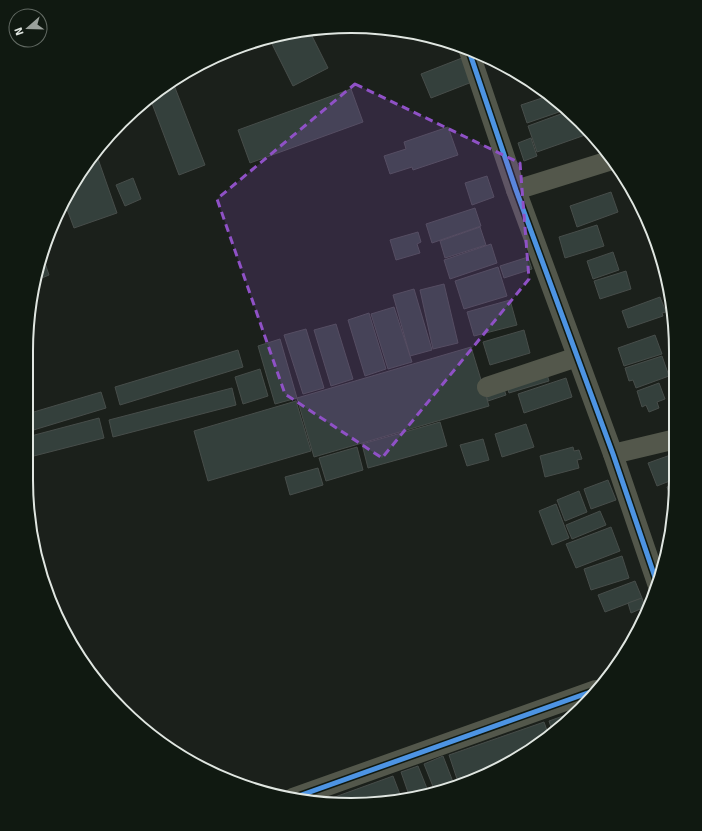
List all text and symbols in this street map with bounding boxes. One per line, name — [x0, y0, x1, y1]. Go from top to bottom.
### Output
north arrow — [8, 8, 48, 48]
text: N — [12, 25, 26, 37]

